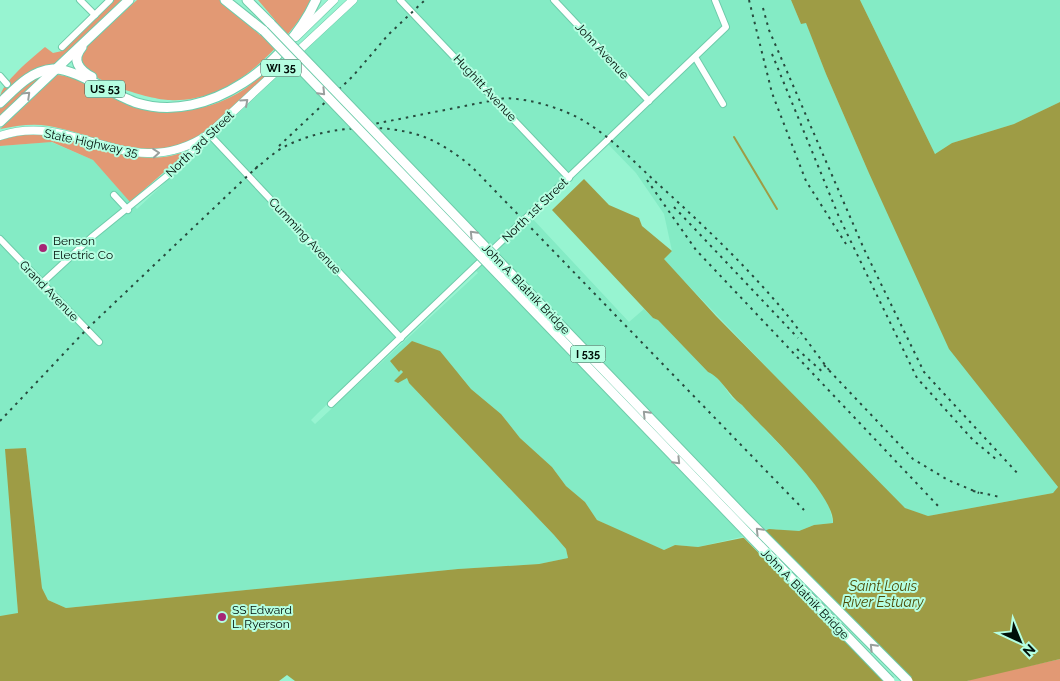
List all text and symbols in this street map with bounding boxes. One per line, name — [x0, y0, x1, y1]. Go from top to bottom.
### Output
street label: John Avenue — [572, 20, 632, 82]
street label: Hughitt Avenue — [451, 52, 519, 124]
road number: WI 35 — [261, 59, 301, 76]
road number: US 53 — [85, 80, 125, 98]
one-way arrow — [316, 86, 325, 95]
one-way arrow — [22, 92, 31, 101]
one-way arrow — [239, 98, 248, 107]
street label: North 3rd Street — [163, 108, 237, 180]
street label: State Highway 35 — [43, 126, 140, 160]
one-way arrow — [153, 148, 161, 159]
street label: North 1st Street — [499, 175, 571, 245]
street label: Cumming Avenue — [266, 195, 344, 277]
one-way arrow — [470, 230, 479, 239]
place label: Benson Electric Co — [53, 234, 113, 262]
street label: John A. Blatnik Bridge — [479, 241, 573, 337]
marker: Benson Electric Co — [37, 242, 49, 254]
street label: Grand Avenue — [17, 258, 81, 324]
road number: I 535 — [570, 346, 606, 362]
one-way arrow — [643, 411, 652, 420]
one-way arrow — [671, 456, 680, 465]
one-way arrow — [756, 527, 765, 536]
street label: John A. Blatnik Bridge — [758, 546, 852, 642]
water label: Saint Louis River Estuary — [842, 578, 925, 610]
place label: SS Edward L. Ryerson — [232, 603, 292, 631]
marker: SS Edward L. Ryerson — [216, 611, 228, 623]
north arrow — [995, 616, 1045, 666]
text: N — [1020, 641, 1038, 660]
one-way arrow — [870, 644, 879, 653]

